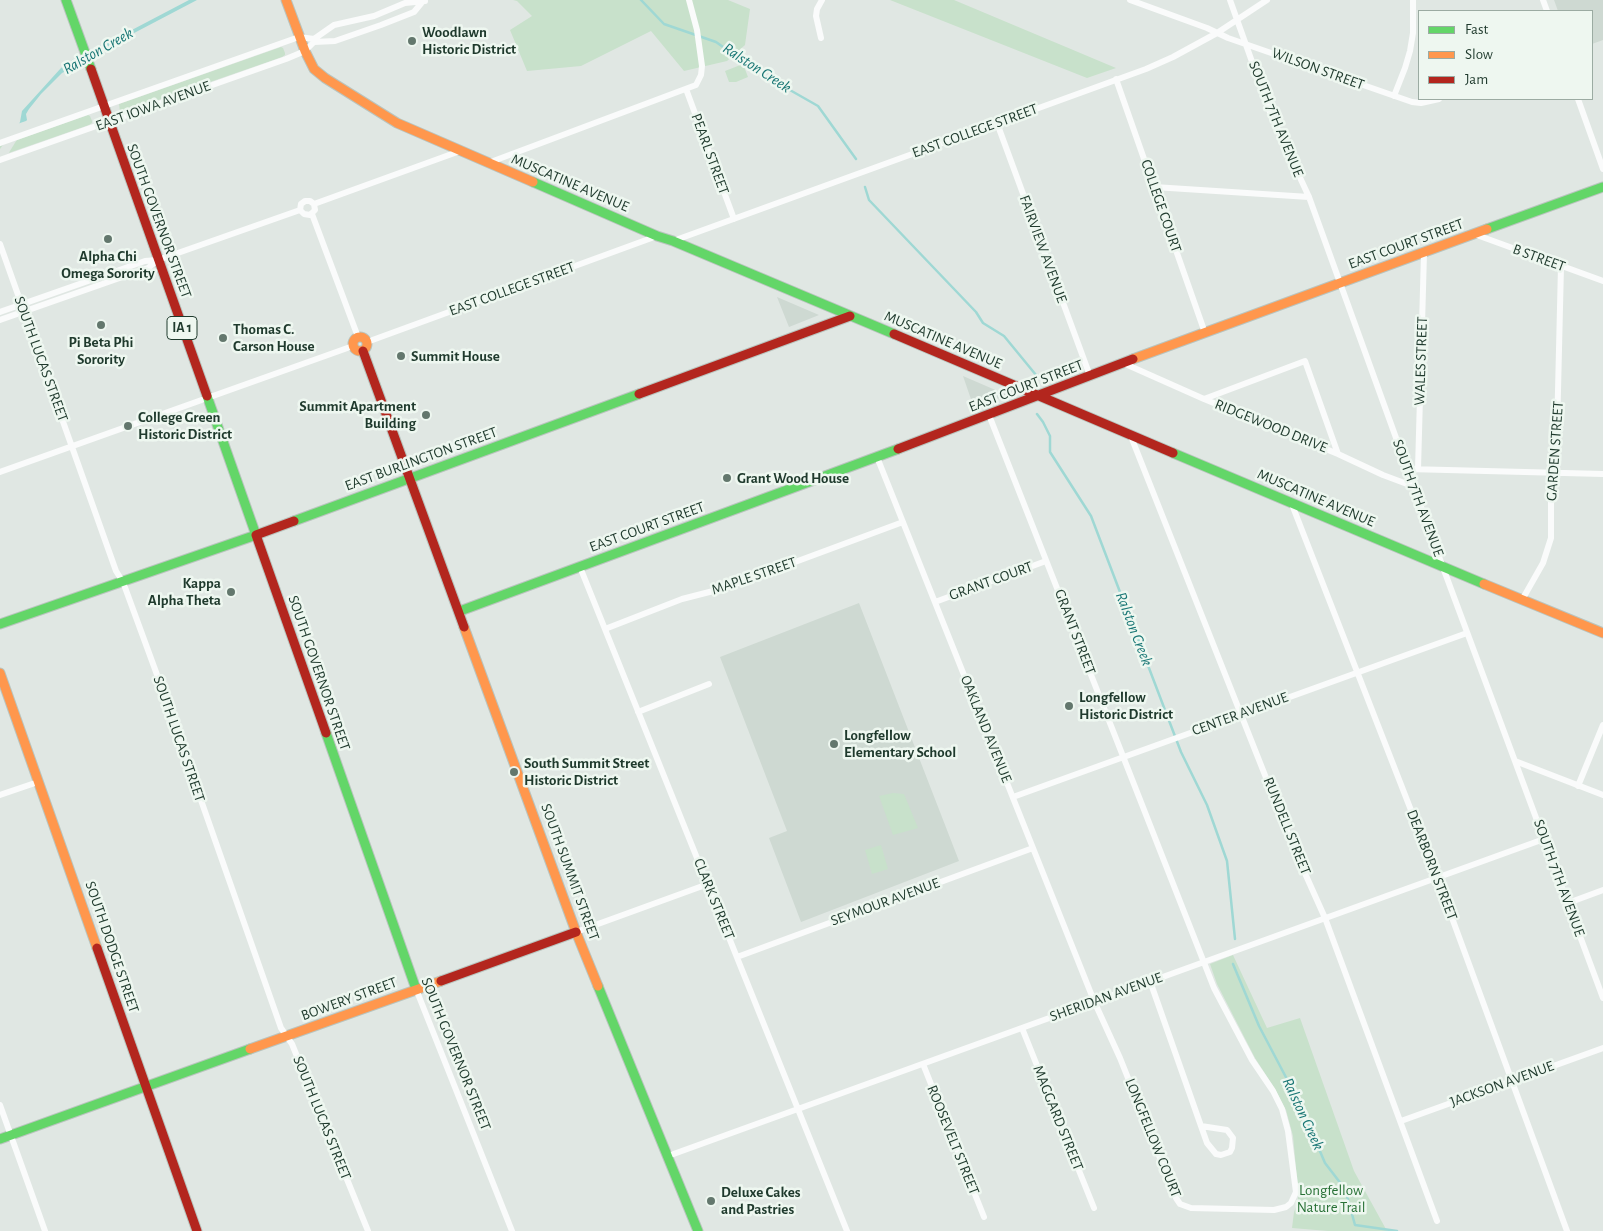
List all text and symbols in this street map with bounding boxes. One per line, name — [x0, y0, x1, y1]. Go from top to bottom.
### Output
legend — [1418, 10, 1593, 100]
text: Fast — [1465, 22, 1488, 37]
water label: Ralston Creek — [60, 23, 136, 79]
place label: Woodlawn Historic District — [422, 23, 516, 58]
marker: Woodlawn Historic District — [406, 35, 418, 47]
water label: Ralston Creek — [719, 39, 795, 97]
street label: WILSON STREET — [1269, 44, 1367, 94]
text: Slow — [1465, 47, 1493, 62]
street label: SOUTH 7TH AVENUE — [1245, 58, 1307, 180]
text: Jam — [1465, 72, 1488, 87]
street label: EAST IOWA AVENUE — [93, 77, 213, 135]
street label: EAST COLLEGE STREET — [910, 100, 1040, 162]
street label: PEARL STREET — [687, 111, 733, 197]
street label: SOUTH GOVERNOR STREET — [123, 141, 195, 301]
street label: MUSCATINE AVENUE — [508, 150, 632, 216]
street label: COLLEGE COURT — [1137, 157, 1185, 255]
street label: FAIRVIEW AVENUE — [1015, 193, 1071, 305]
street label: EAST COURT STREET — [1346, 215, 1466, 273]
marker: Alpha Chi Omega Sorority — [102, 233, 114, 245]
street label: B STREET — [1510, 240, 1568, 276]
place label: Alpha Chi Omega Sorority — [61, 247, 155, 282]
street label: EAST COLLEGE STREET — [447, 258, 577, 320]
street label: SOUTH LUCAS STREET — [10, 294, 72, 424]
street label: MUSCATINE AVENUE — [881, 307, 1005, 373]
road number: IA 1 — [167, 316, 197, 339]
street label: WALES STREET — [1410, 316, 1432, 406]
marker: Pi Beta Phi Sorority — [95, 319, 107, 331]
place label: Thomas C. Carson House — [233, 320, 315, 355]
marker: Thomas C. Carson House — [217, 332, 229, 344]
place label: Pi Beta Phi Sorority — [69, 333, 133, 368]
place label: Summit House — [411, 347, 500, 365]
marker: Summit House — [395, 350, 407, 362]
street label: EAST COURT STREET — [966, 356, 1086, 416]
street label: RIDGEWOOD DRIVE — [1212, 395, 1330, 457]
place label: Summit Apartment Building — [299, 397, 416, 432]
street label: GARDEN STREET — [1543, 401, 1567, 501]
place label: College Green Historic District — [138, 408, 232, 443]
marker: Summit Apartment Building — [420, 409, 432, 421]
marker: College Green Historic District — [122, 420, 134, 432]
street label: EAST BURLINGTON STREET — [342, 423, 500, 495]
street label: SOUTH 7TH AVENUE — [1388, 437, 1448, 559]
street label: MUSCATINE AVENUE — [1254, 465, 1378, 531]
place label: Grant Wood House — [737, 469, 849, 487]
marker: Grant Wood House — [721, 472, 733, 484]
street label: EAST COURT STREET — [587, 498, 707, 556]
street label: MAPLE STREET — [709, 553, 799, 599]
street label: GRANT COURT — [947, 558, 1035, 604]
place label: Kappa Alpha Theta — [148, 574, 221, 609]
marker: Kappa Alpha Theta — [225, 586, 237, 598]
street label: GRANT STREET — [1050, 587, 1100, 677]
water label: Ralston Creek — [1111, 589, 1157, 669]
street label: SOUTH GOVERNOR STREET — [284, 593, 354, 753]
street label: OAKLAND AVENUE — [956, 673, 1016, 785]
street label: SOUTH LUCAS STREET — [149, 674, 209, 804]
place label: Longfellow Historic District — [1079, 688, 1173, 723]
street label: CENTER AVENUE — [1189, 688, 1291, 740]
marker: Longfellow Historic District — [1063, 700, 1075, 712]
place label: Longfellow Elementary School — [844, 726, 956, 761]
marker: Longfellow Elementary School — [828, 738, 840, 750]
place label: South Summit Street Historic District — [524, 754, 649, 789]
marker: South Summit Street Historic District — [508, 766, 520, 778]
street label: RUNDELL STREET — [1259, 774, 1315, 878]
street label: SOUTH SUMMIT STREET — [537, 801, 603, 943]
street label: DEARBORN STREET — [1403, 807, 1461, 923]
street label: SOUTH 7TH AVENUE — [1529, 817, 1589, 939]
street label: CLARK STREET — [690, 856, 738, 942]
street label: SEYMOUR AVENUE — [828, 874, 942, 930]
street label: SOUTH DODGE STREET — [81, 879, 143, 1015]
street label: SHERIDAN AVENUE — [1047, 968, 1165, 1026]
street label: BOWERY STREET — [299, 973, 399, 1025]
street label: SOUTH GOVERNOR STREET — [417, 975, 495, 1133]
street label: SOUTH LUCAS STREET — [289, 1053, 355, 1183]
street label: JACKSON AVENUE — [1448, 1057, 1556, 1111]
street label: MAGGARD STREET — [1029, 1063, 1087, 1173]
water label: Ralston Creek — [1278, 1075, 1328, 1153]
street label: LONGFELLOW COURT — [1121, 1076, 1185, 1200]
street label: ROOSEVELT STREET — [923, 1082, 983, 1198]
park label: Longfellow Nature Trail — [1297, 1181, 1365, 1216]
place label: Deluxe Cakes and Pastries — [721, 1183, 801, 1218]
marker: Deluxe Cakes and Pastries — [705, 1195, 717, 1207]

